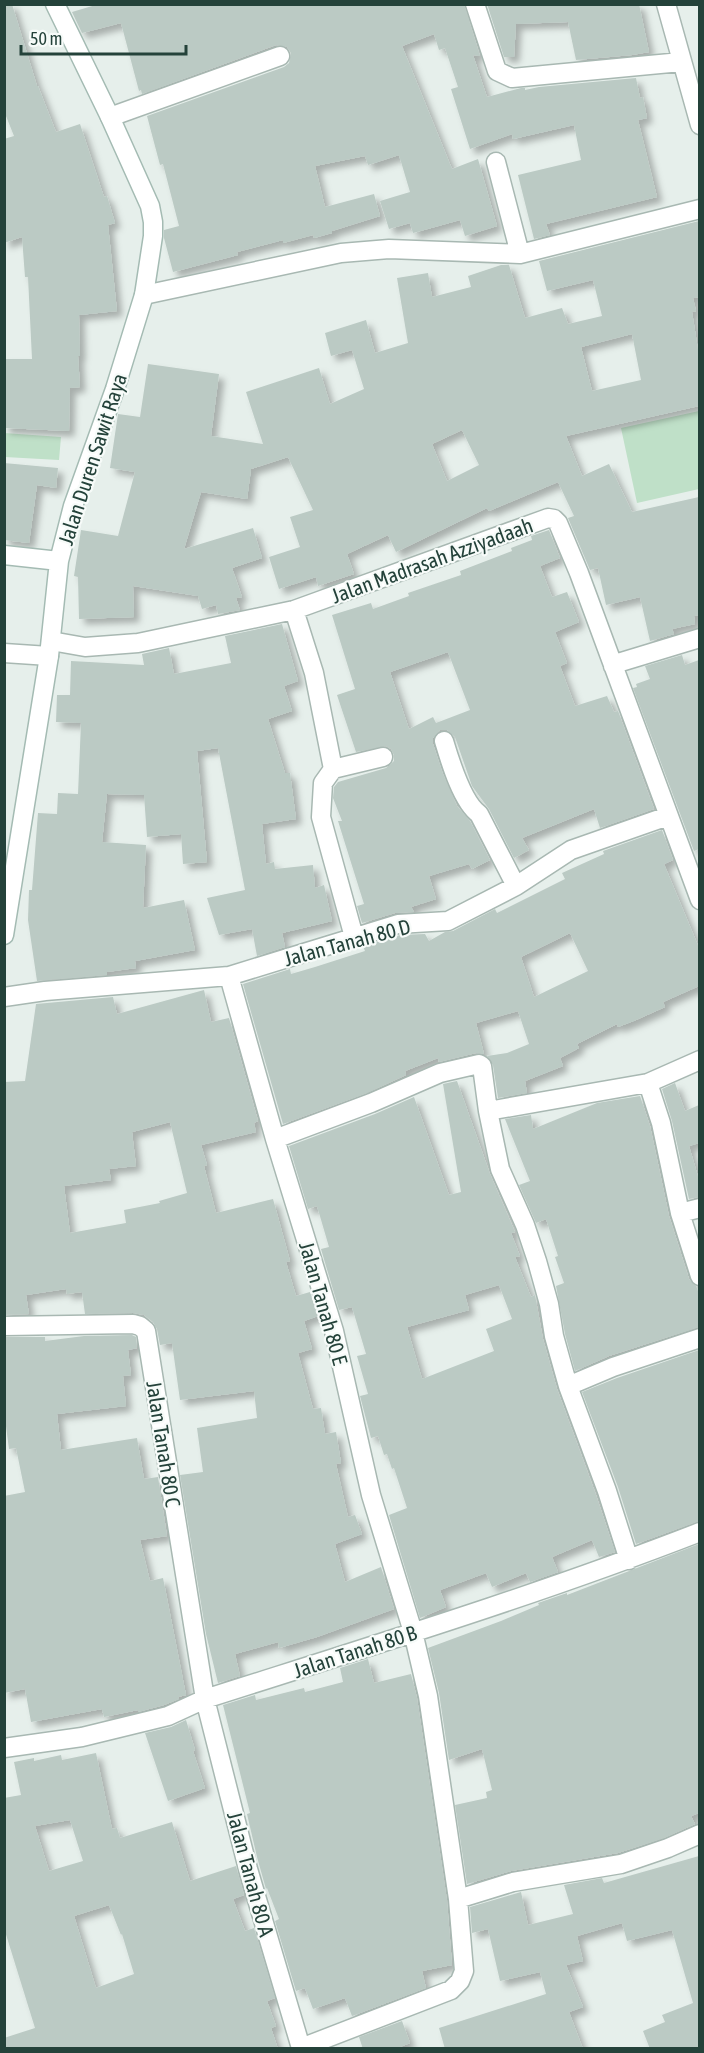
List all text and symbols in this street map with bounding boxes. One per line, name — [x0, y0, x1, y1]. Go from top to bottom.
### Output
scale bar — [21, 18, 186, 56]
text: 50 m — [30, 28, 62, 49]
street label: Jalan Duren Sawit Raya — [53, 370, 131, 548]
street label: Jalan Madrasah Azziyadaah — [328, 512, 536, 608]
street label: Jalan Tanah 80 D — [281, 914, 413, 970]
street label: Jalan Tanah 80 E — [295, 1239, 353, 1367]
street label: Jalan Tanah 80 C — [142, 1379, 186, 1509]
street label: Jalan Tanah 80 B — [290, 1620, 420, 1682]
street label: Jalan Tanah 80 A — [223, 1809, 279, 1940]

